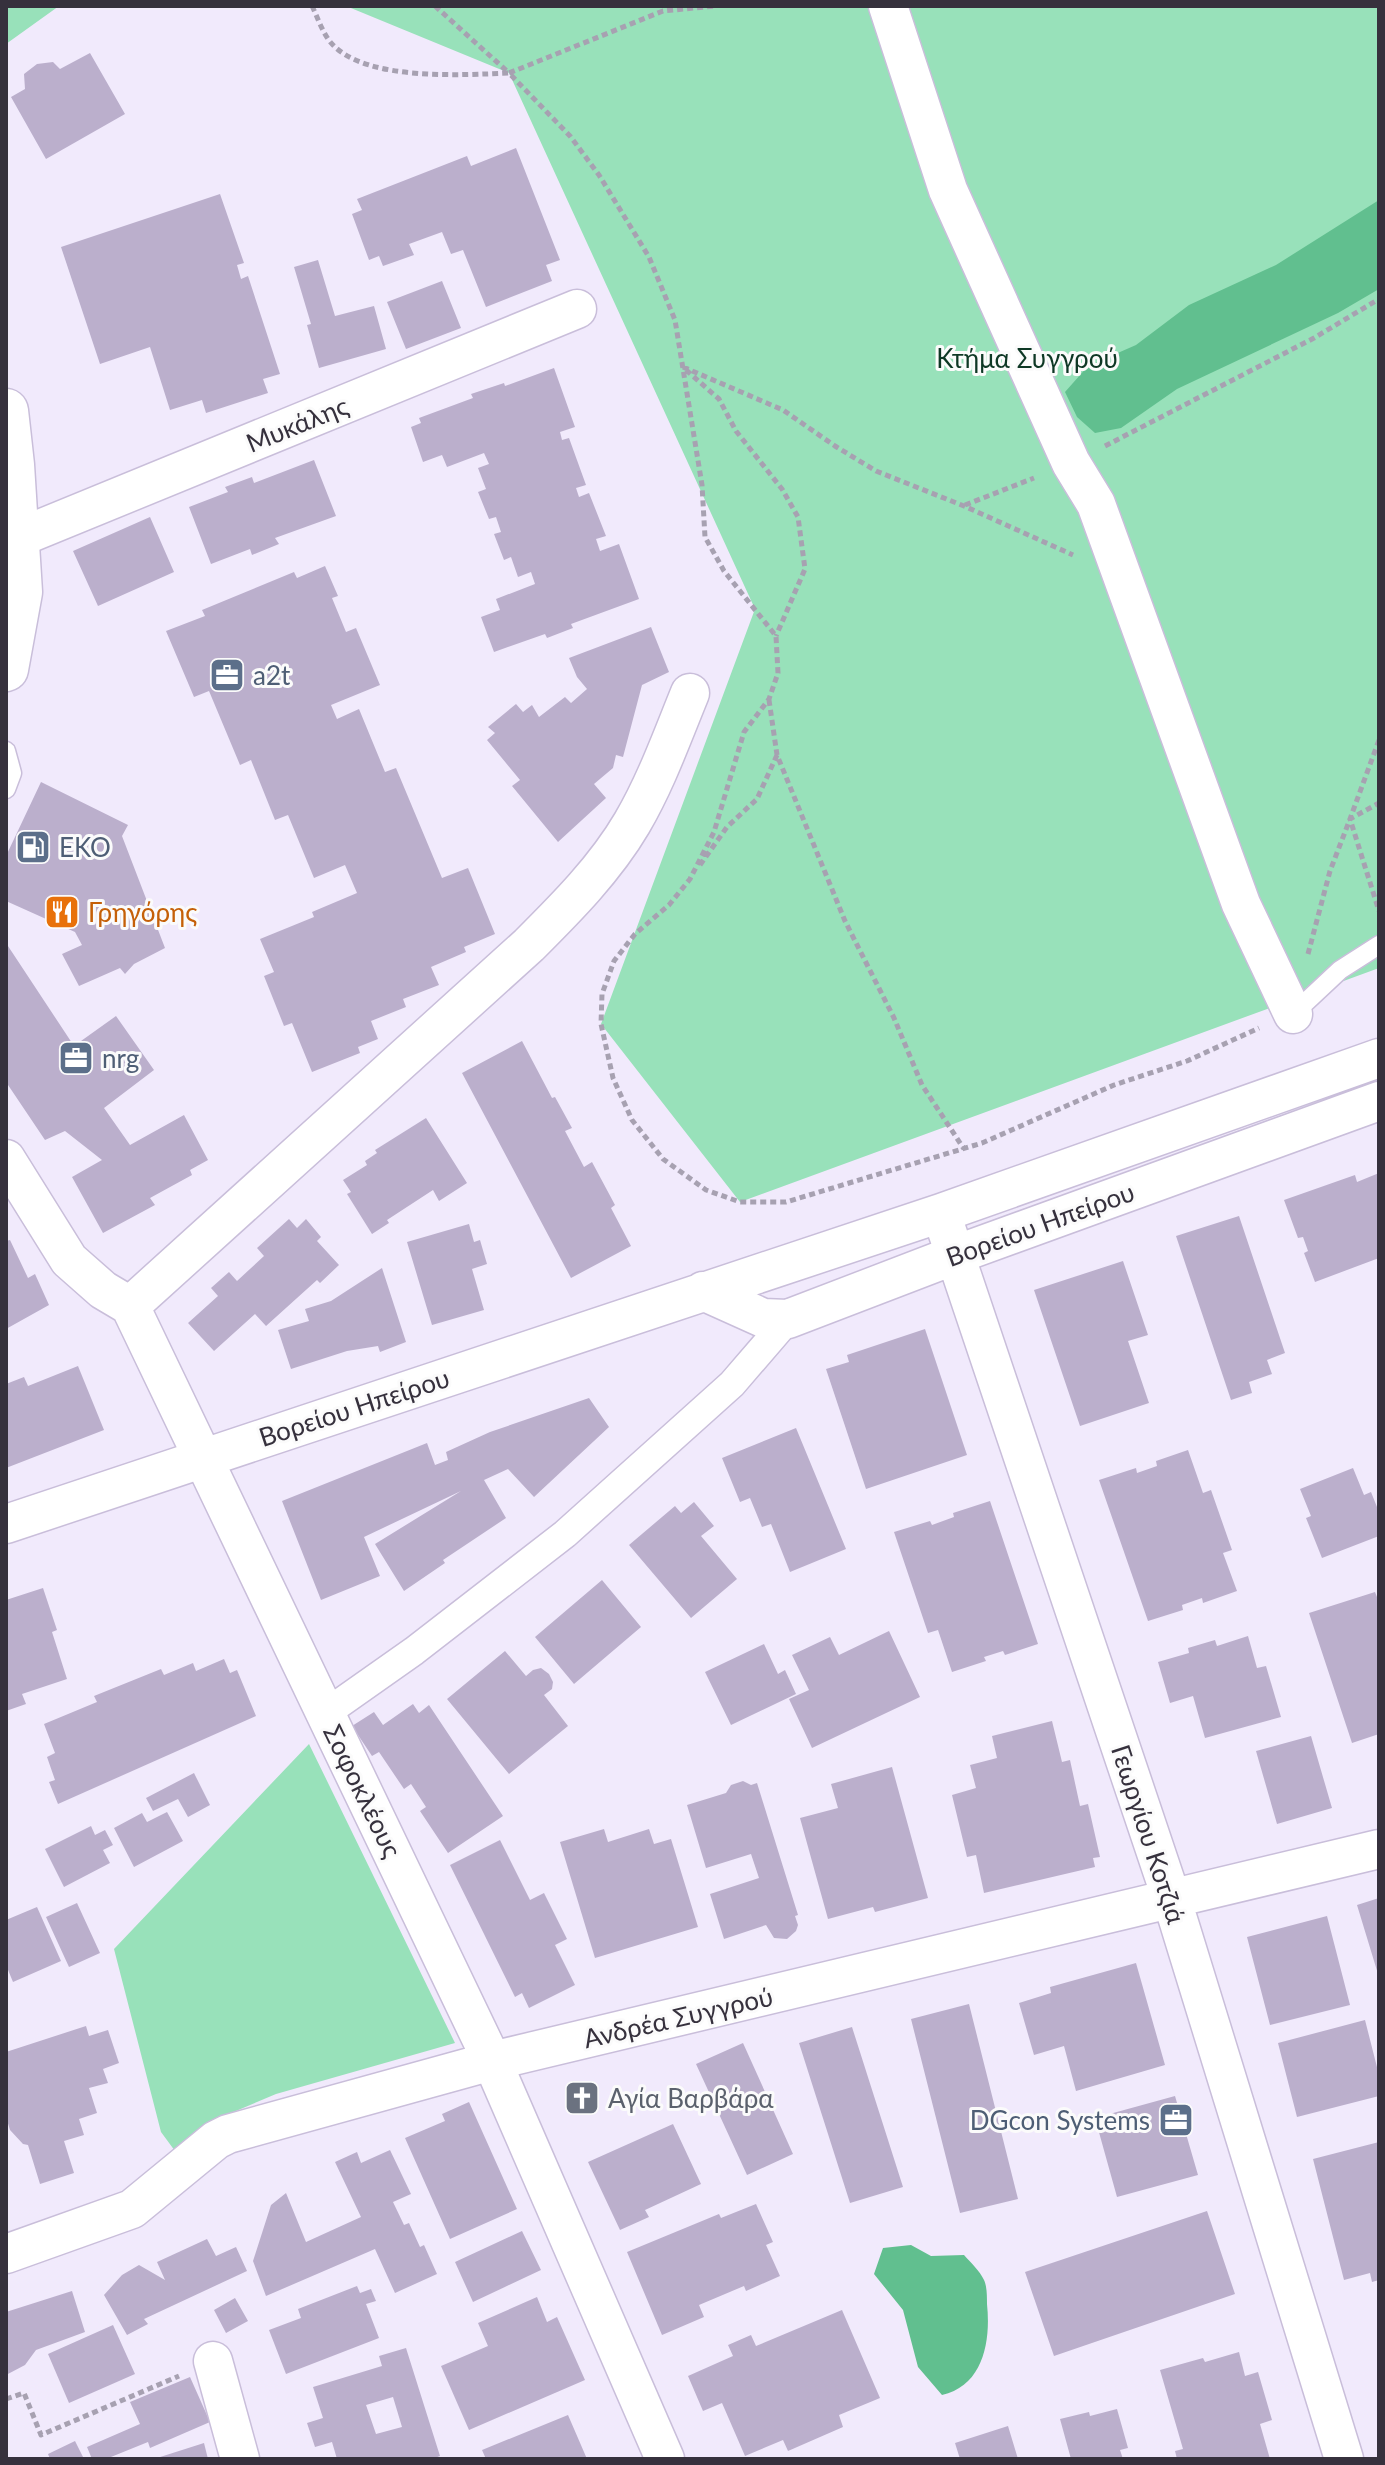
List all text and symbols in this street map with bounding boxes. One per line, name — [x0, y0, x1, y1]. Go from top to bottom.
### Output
park label: Κτήμα Συγγρού — [936, 342, 1118, 374]
street label: Μυκάλης — [241, 389, 353, 459]
office icon: a2t — [208, 656, 246, 694]
place label: a2t — [253, 659, 291, 691]
fuel station icon: EKO — [14, 828, 52, 866]
place label: EKO — [59, 831, 111, 863]
restaurant icon: Γρηγόρης — [43, 893, 81, 931]
place label: Γρηγόρης — [88, 896, 197, 928]
office icon: nrg — [57, 1039, 95, 1077]
place label: nrg — [102, 1042, 139, 1074]
street label: Βορείου Ηπείρου — [941, 1175, 1139, 1273]
street label: Βορείου Ηπείρου — [255, 1361, 453, 1453]
street label: Σοφοκλέους — [317, 1719, 409, 1863]
street label: Γεωργίου Κοτζιά — [1105, 1740, 1193, 1928]
street label: Ανδρέα Συγγρού — [580, 1980, 776, 2054]
church icon: Αγία Βαρβάρα — [563, 2079, 601, 2117]
place label: Αγία Βαρβάρα — [608, 2082, 774, 2114]
office icon: DGcon Systems — [1157, 2101, 1195, 2139]
place label: DGcon Systems — [970, 2104, 1150, 2136]

